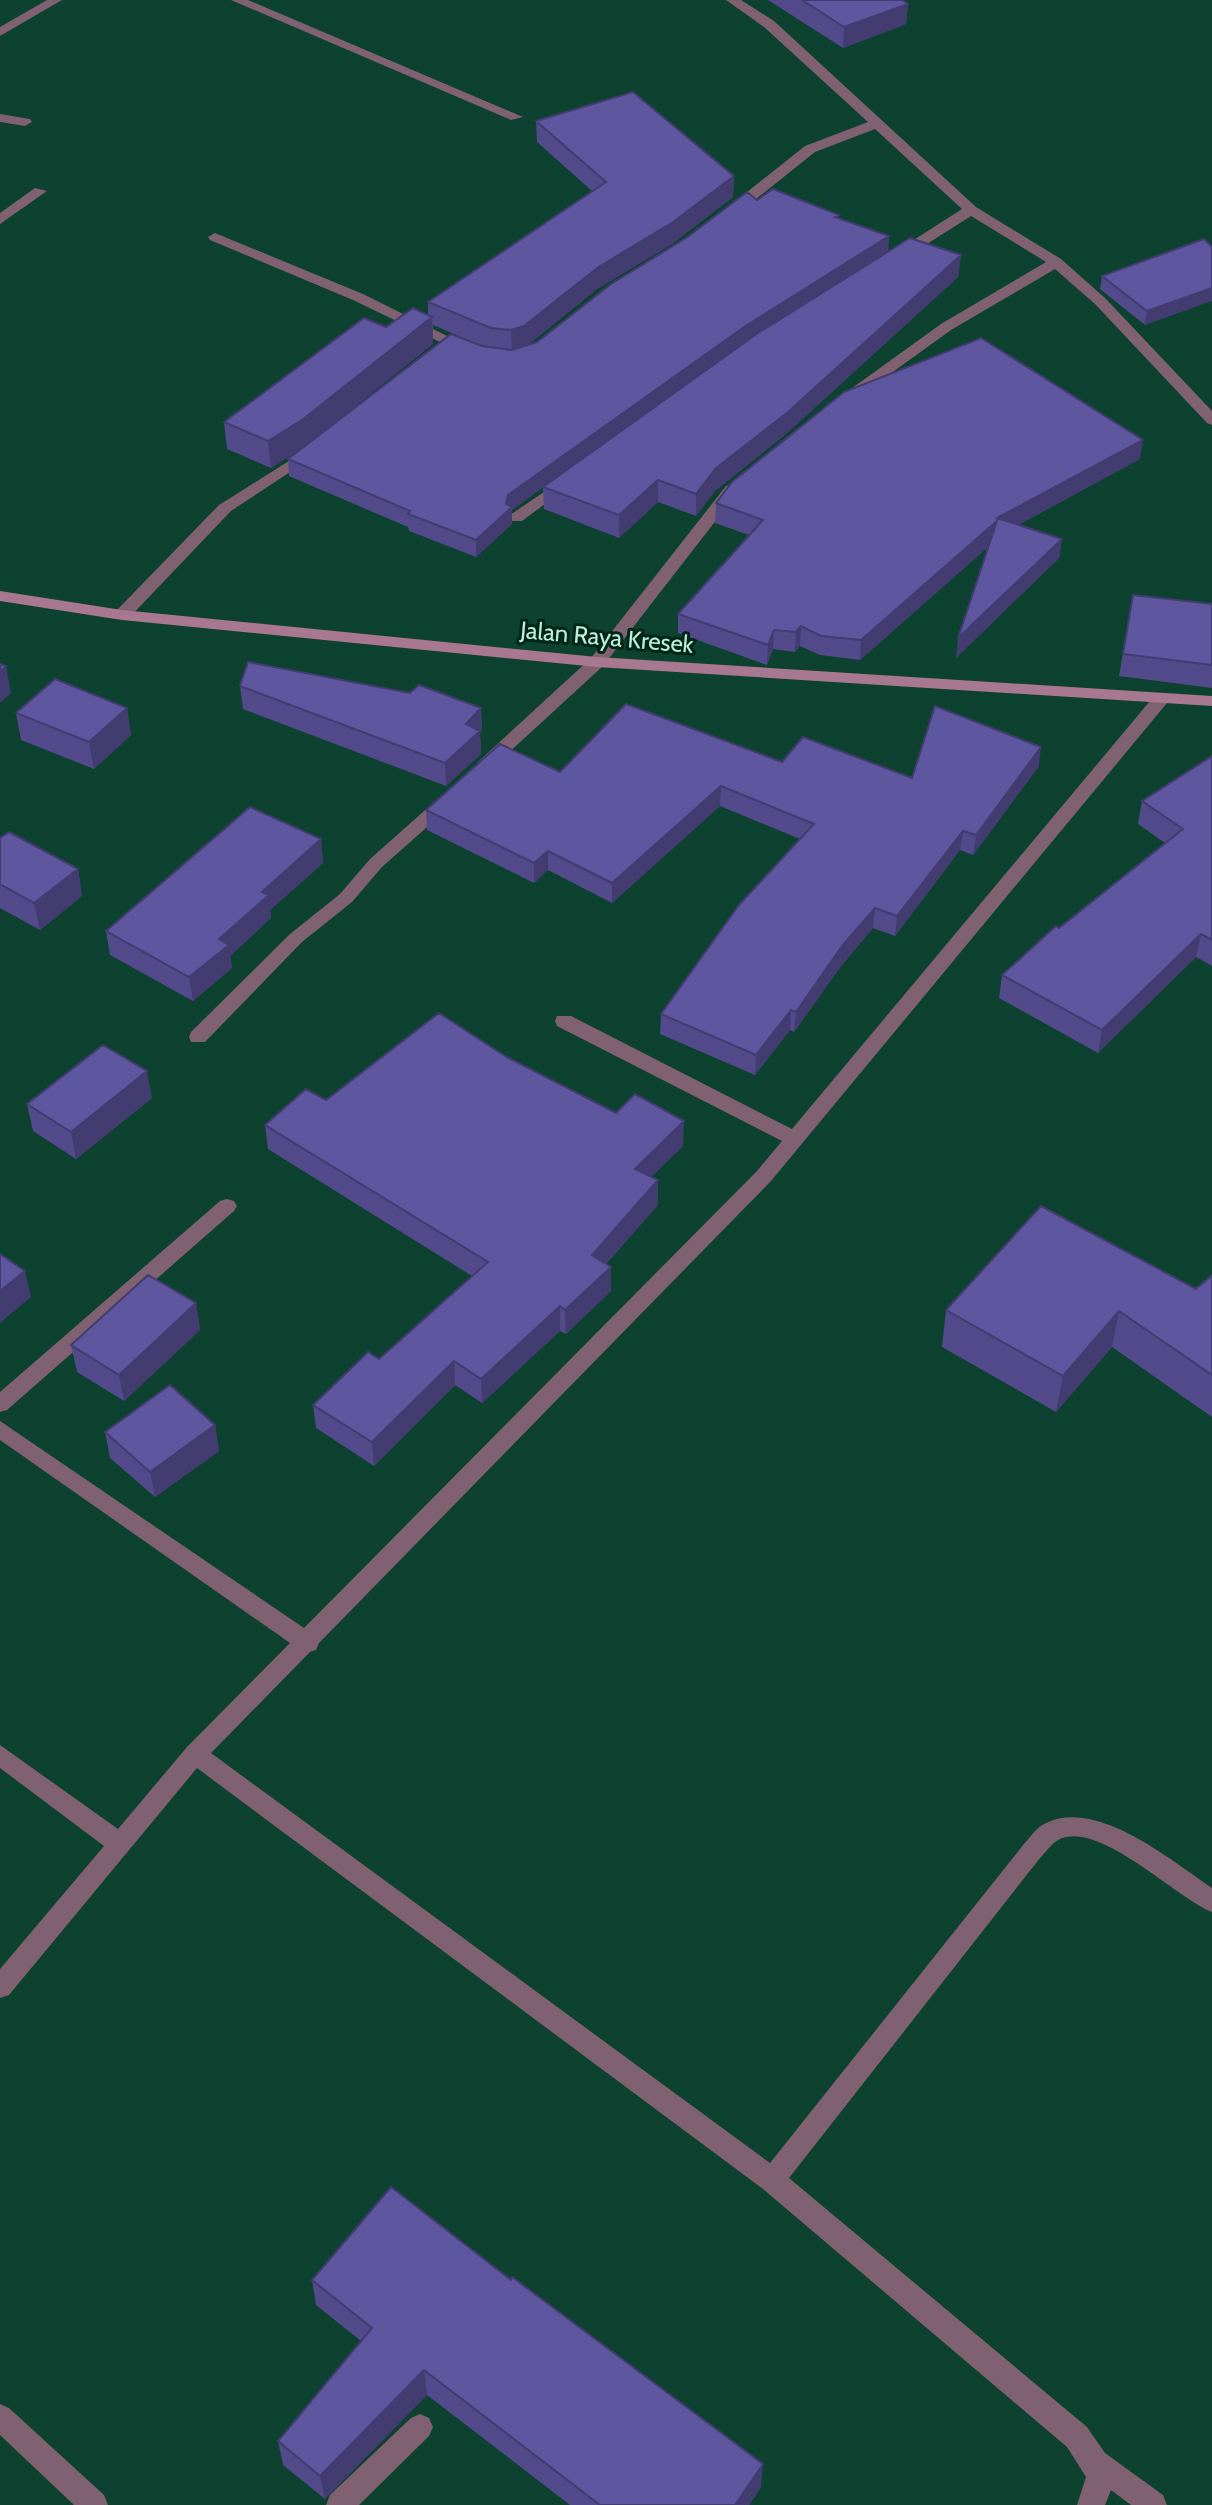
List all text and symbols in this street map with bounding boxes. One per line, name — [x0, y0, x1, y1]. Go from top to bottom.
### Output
street label: Jalan Raya Kresek — [518, 615, 695, 659]

